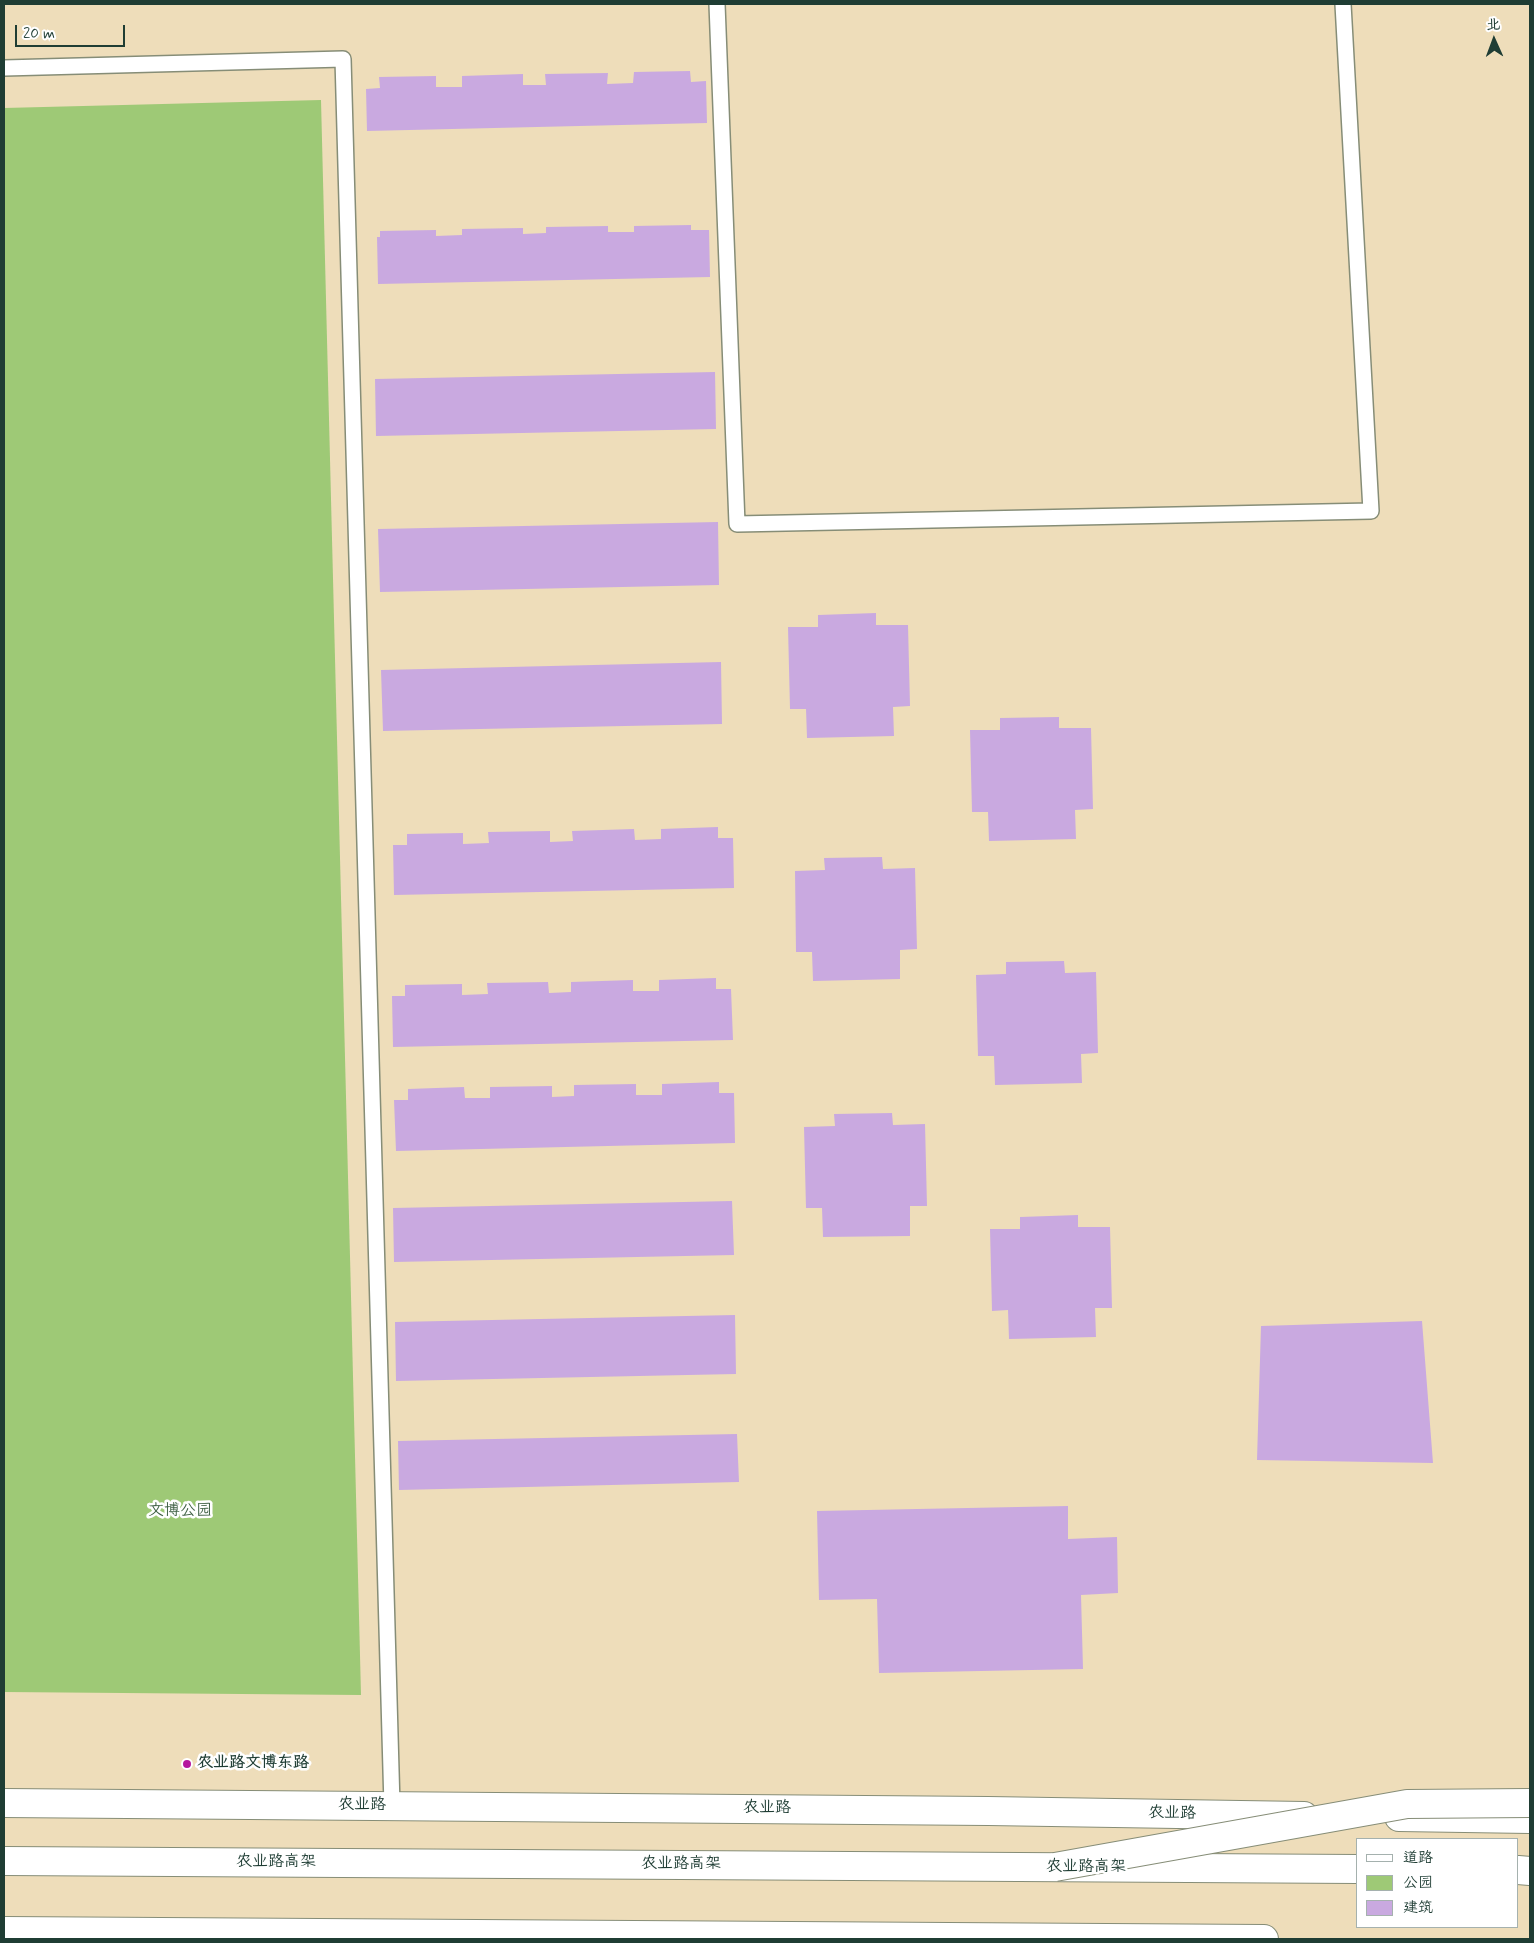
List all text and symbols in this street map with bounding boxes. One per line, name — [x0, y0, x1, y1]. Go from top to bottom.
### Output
scale bar — [18, 15, 128, 47]
north arrow — [1469, 15, 1519, 65]
text: 北 — [1486, 16, 1501, 34]
text: 20 m — [23, 24, 55, 44]
park label: 文博公园 — [148, 1502, 212, 1522]
place label: 农业路文博东路 — [197, 1754, 309, 1774]
marker: 农业路文博东路 — [181, 1758, 193, 1770]
street label: 农业路 — [338, 1796, 386, 1816]
street label: 农业路 — [743, 1799, 791, 1819]
street label: 农业路 — [1148, 1804, 1196, 1824]
legend — [1356, 1838, 1519, 1928]
text: 道路 — [1403, 1848, 1433, 1868]
street label: 农业路高架 — [236, 1853, 316, 1873]
street label: 农业路高架 — [641, 1855, 721, 1875]
street label: 农业路高架 — [1046, 1858, 1126, 1878]
text: 公园 — [1403, 1873, 1433, 1893]
text: 建筑 — [1403, 1898, 1433, 1918]

